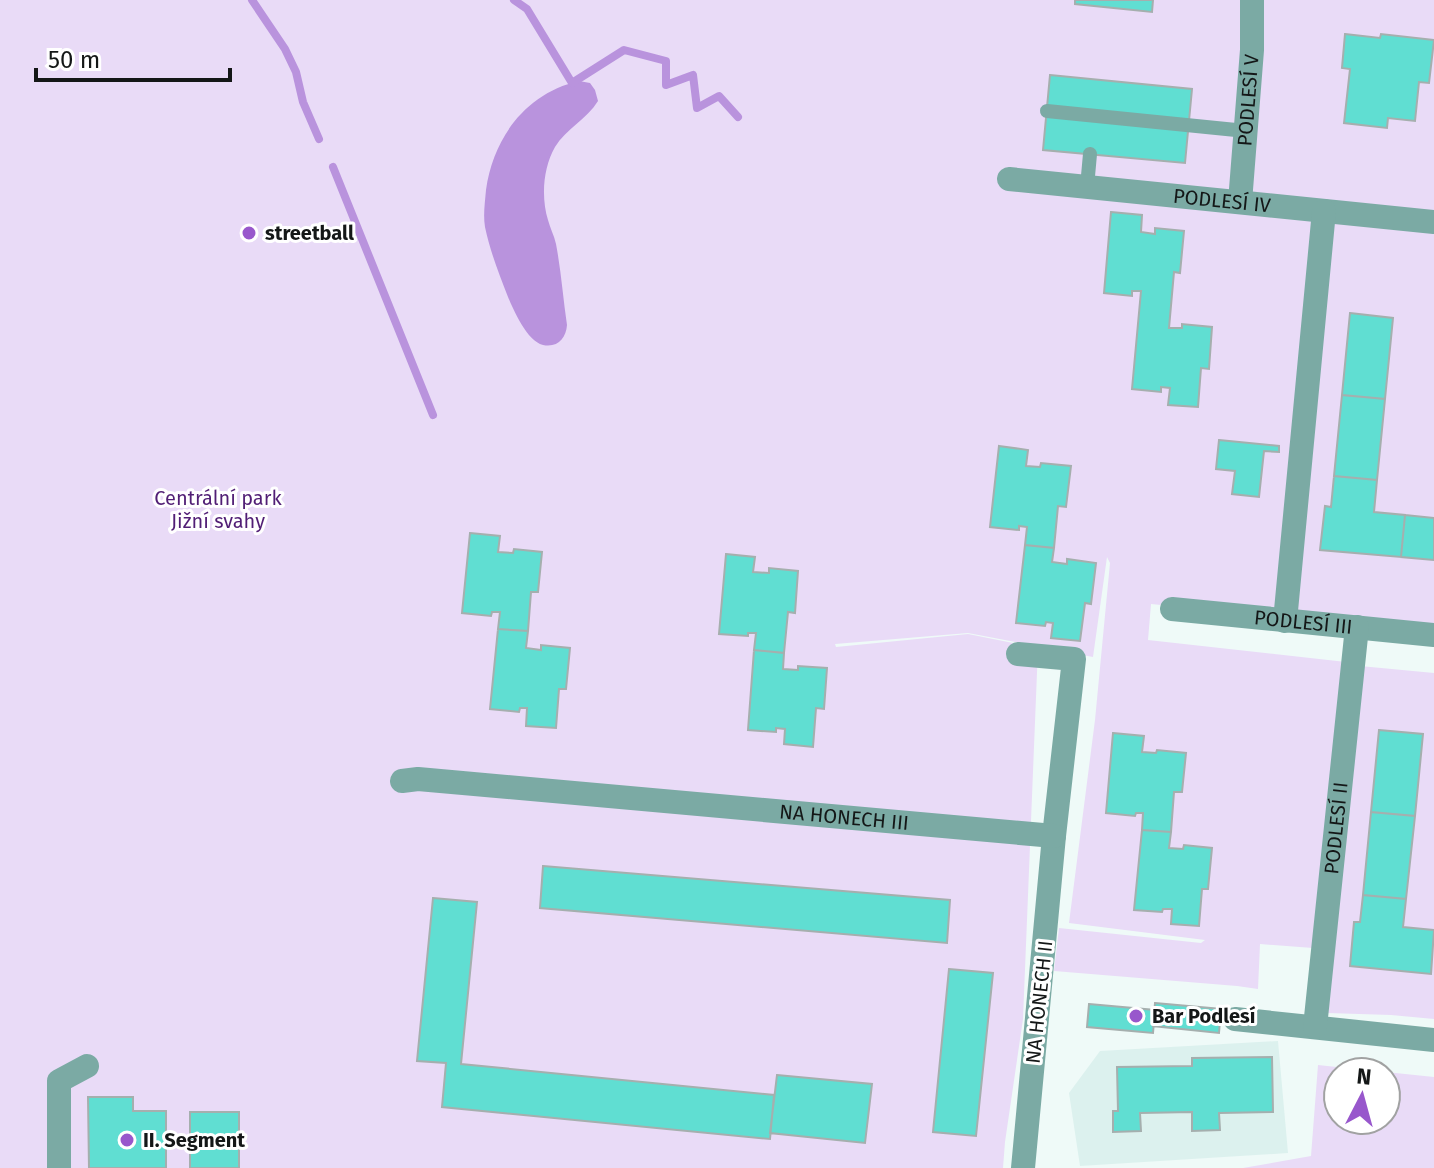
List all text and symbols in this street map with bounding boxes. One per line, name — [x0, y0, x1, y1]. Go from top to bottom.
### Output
scale bar — [36, 32, 230, 82]
text: 50 m — [48, 46, 100, 74]
street label: PODLESÍ V — [1232, 53, 1264, 147]
street label: PODLESÍ IV — [1172, 184, 1272, 217]
place label: streetball — [265, 221, 354, 245]
marker: streetball — [240, 224, 258, 242]
park label: Centrální park Jižní svahy — [154, 486, 282, 533]
street label: PODLESÍ III — [1253, 605, 1354, 639]
street label: PODLESÍ II — [1319, 781, 1353, 875]
street label: NA HONECH III — [778, 799, 910, 835]
street label: NA HONECH II — [1021, 939, 1057, 1065]
place label: Bar Podlesí — [1152, 1004, 1256, 1028]
marker: Bar Podlesí — [1127, 1007, 1145, 1025]
north arrow — [1322, 1056, 1402, 1136]
text: N — [1355, 1062, 1373, 1091]
place label: II. Segment — [143, 1128, 245, 1152]
marker: II. Segment — [118, 1131, 136, 1149]

